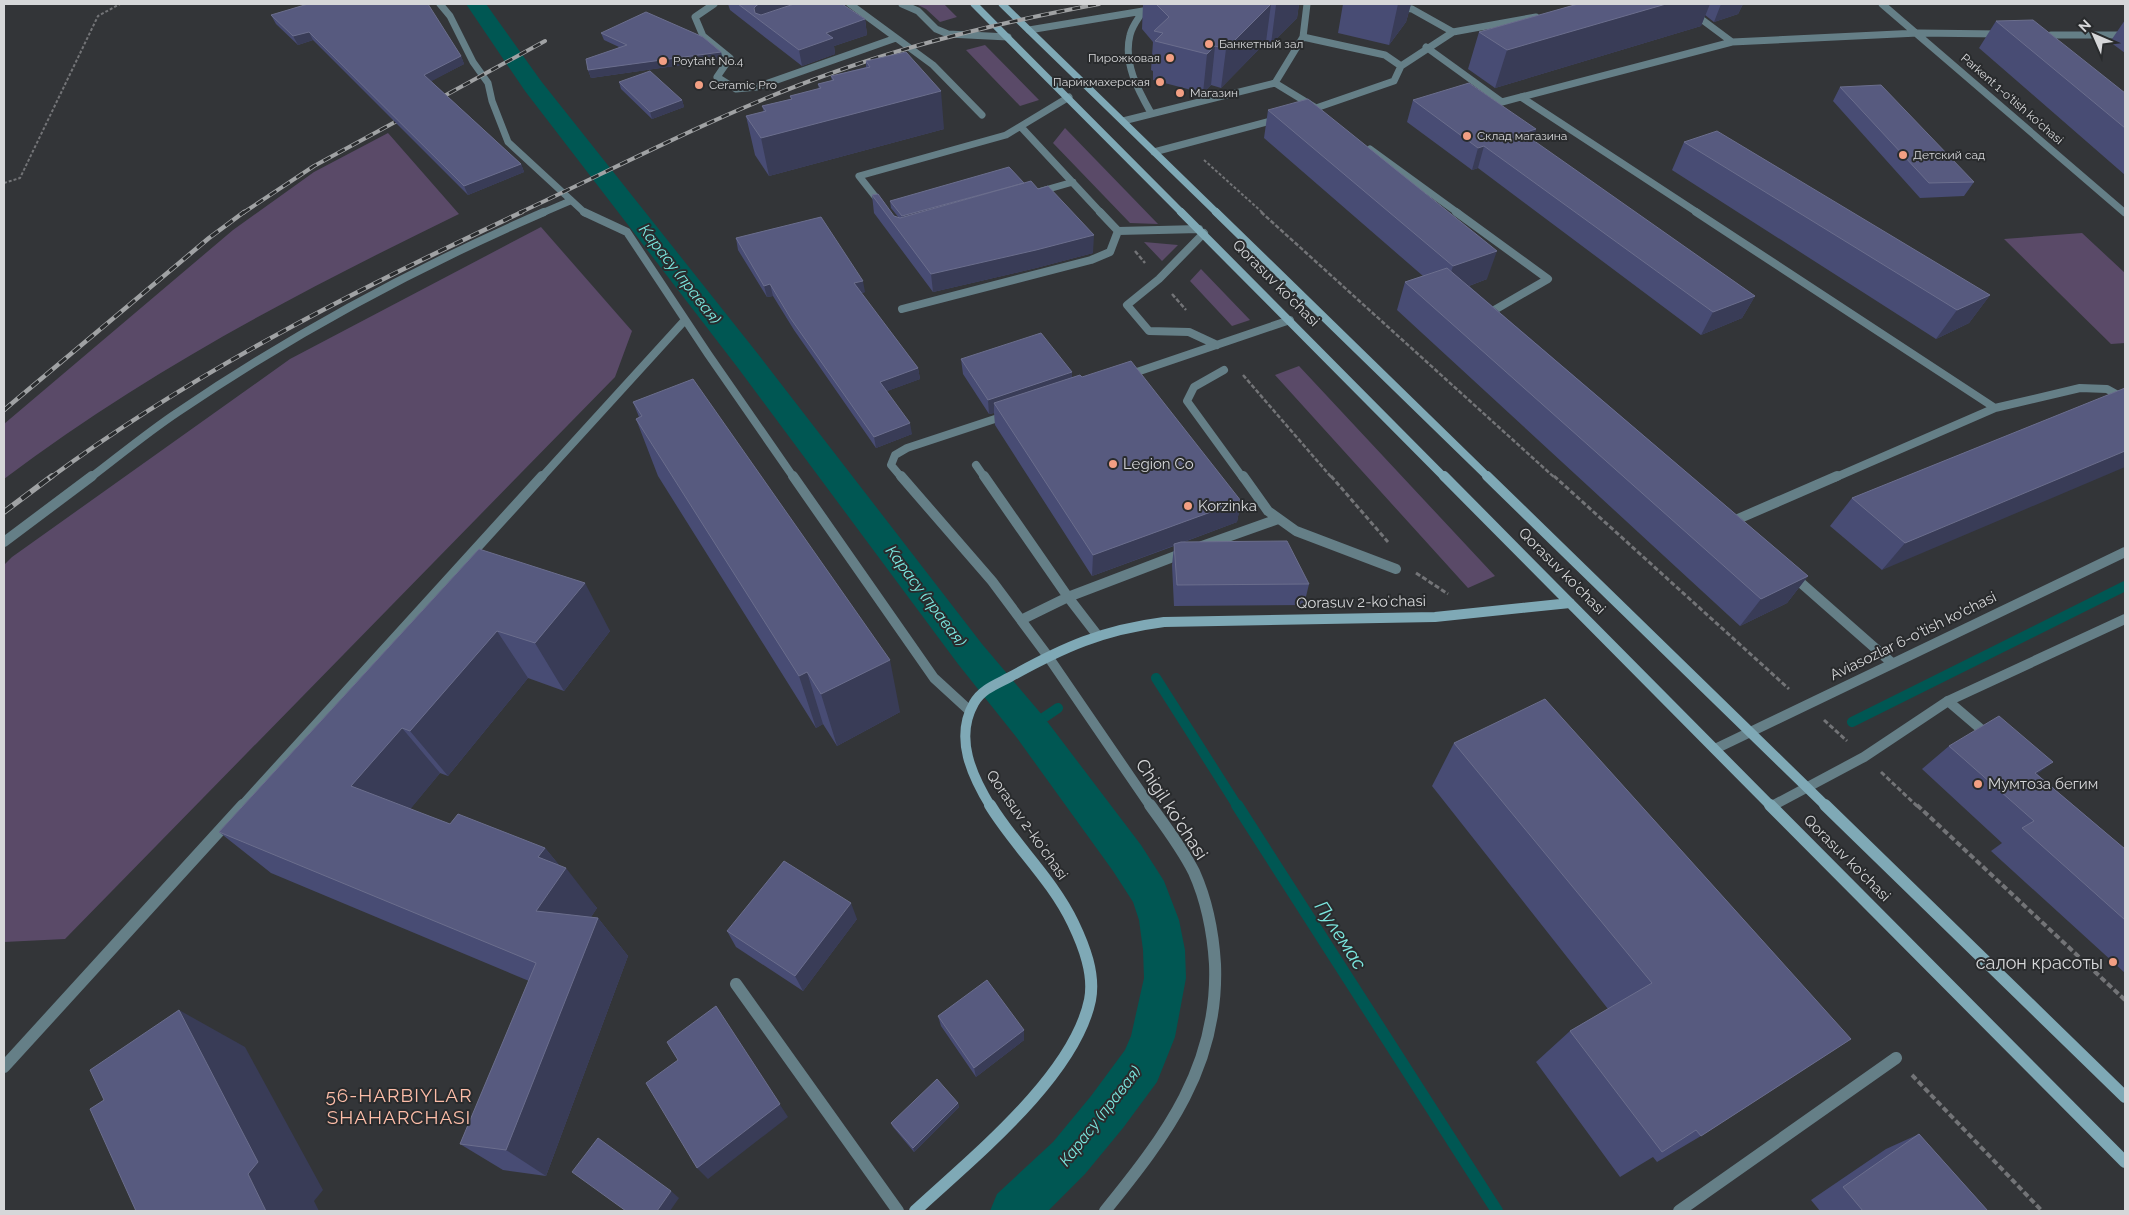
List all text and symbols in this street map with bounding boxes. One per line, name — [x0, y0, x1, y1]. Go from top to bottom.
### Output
north arrow — [2069, 10, 2119, 60]
text: N — [2075, 16, 2094, 35]
place label: Банкетный зал — [1219, 37, 1303, 51]
marker: Банкетный зал — [1203, 38, 1215, 50]
place label: Пирожковая — [1088, 51, 1160, 65]
street label: Parkent 1-o'tish ko'chasi — [1958, 51, 2066, 147]
marker: Пирожковая — [1164, 52, 1176, 64]
place label: Poytaht No.4 — [673, 54, 744, 68]
marker: Poytaht No.4 — [657, 55, 669, 67]
place label: Парикмахерская — [1053, 75, 1150, 89]
marker: Парикмахерская — [1154, 76, 1166, 88]
place label: Ceramic Pro — [709, 78, 777, 92]
marker: Ceramic Pro — [693, 79, 705, 91]
place label: Магазин — [1190, 86, 1238, 100]
marker: Магазин — [1174, 87, 1186, 99]
place label: Склад магазина — [1477, 129, 1567, 143]
marker: Склад магазина — [1461, 130, 1473, 142]
place label: Детский сад — [1913, 148, 1985, 162]
marker: Детский сад — [1897, 149, 1909, 161]
water label: Карасу (правая) — [635, 220, 725, 328]
street label: Qorasuv ko'chasi — [1229, 236, 1323, 330]
place label: Legion Co — [1123, 455, 1194, 473]
marker: Legion Co — [1107, 458, 1119, 470]
place label: Korzinka — [1198, 497, 1257, 515]
marker: Korzinka — [1182, 500, 1194, 512]
street label: Qorasuv ko'chasi — [1515, 524, 1609, 618]
water label: Карасу (правая) — [882, 542, 970, 650]
street label: Aviasozlar 6-o'tish ko'chasi — [1827, 588, 1999, 684]
street label: Qorasuv 2-koʻchasi — [1296, 592, 1426, 612]
street label: Chigil ko'chasi — [1132, 755, 1212, 863]
street label: Qorasuv 2-koʻchasi — [982, 767, 1072, 883]
place label: Мумтоза бегим — [1988, 775, 2098, 793]
marker: Мумтоза бегим — [1972, 778, 1984, 790]
street label: Qorasuv ko'chasi — [1800, 811, 1894, 905]
water label: Пулемас — [1311, 896, 1371, 974]
place label: салон красоты — [1976, 952, 2103, 973]
marker: салон красоты — [2107, 956, 2119, 968]
water label: Карасу (правая) — [1055, 1062, 1145, 1170]
district label: 56-HARBIYLAR SHAHARCHASI — [325, 1084, 473, 1128]

